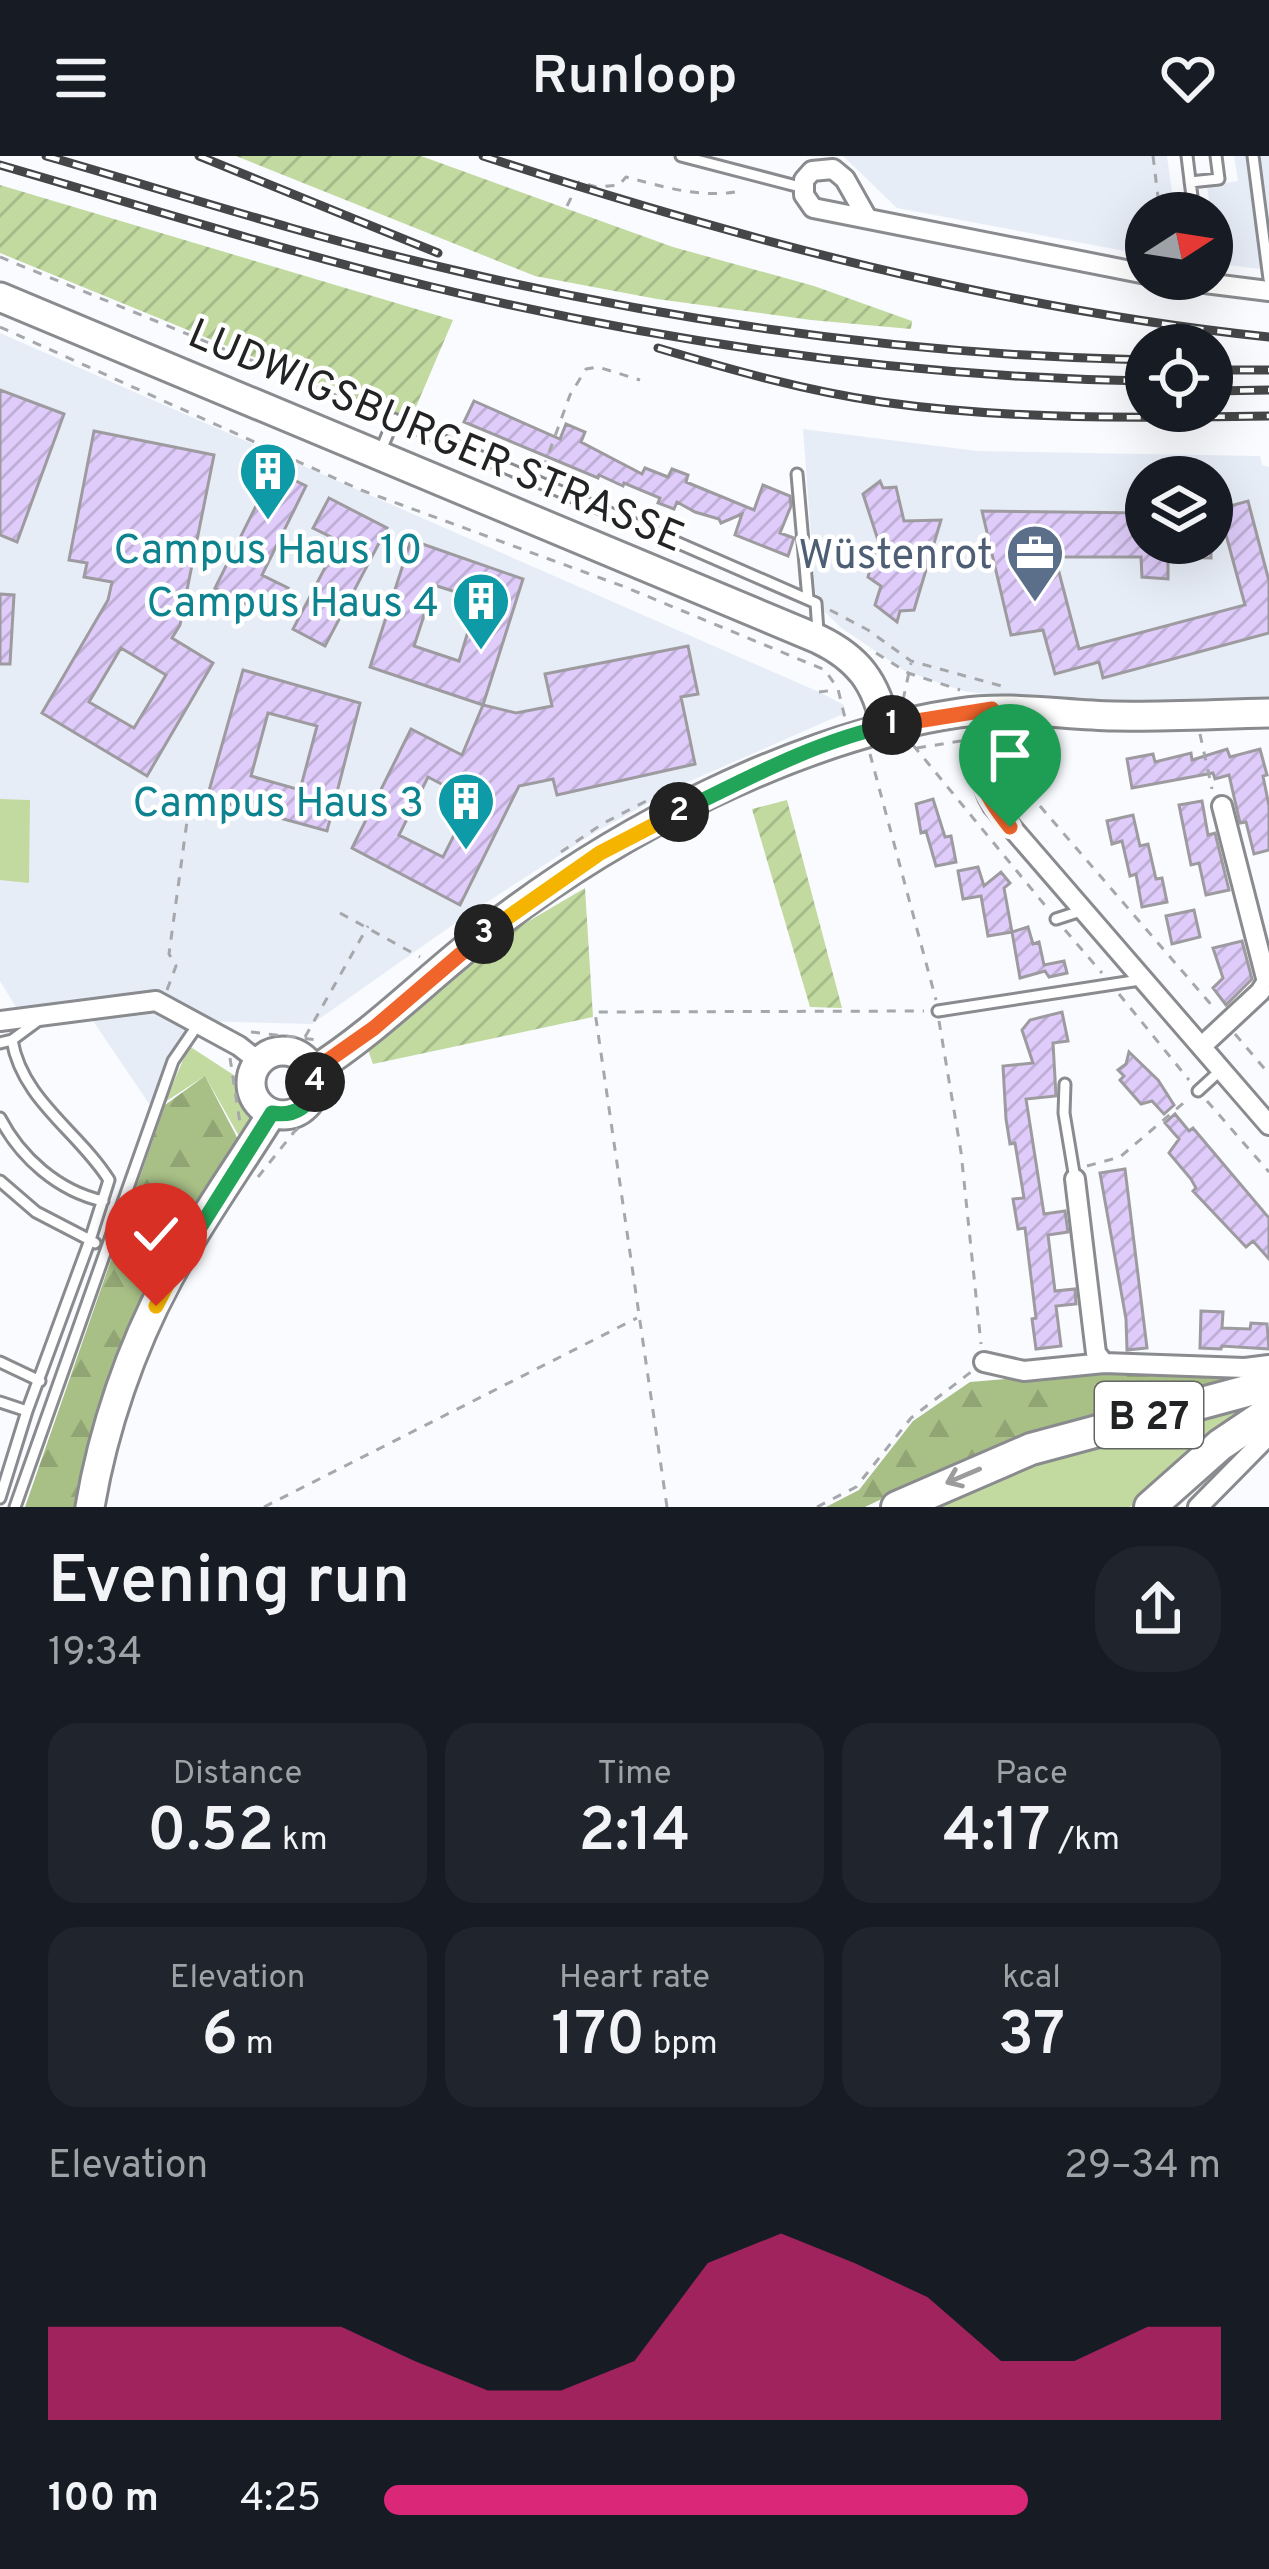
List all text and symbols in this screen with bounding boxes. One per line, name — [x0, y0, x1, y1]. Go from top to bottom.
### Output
text: Runloop — [531, 44, 738, 113]
icon: menu — [48, 45, 114, 111]
icon: heart — [1155, 45, 1221, 111]
north arrow — [1125, 192, 1233, 300]
map controls — [1125, 192, 1233, 564]
street label: LUDWIGSBURGER STRASSE — [179, 309, 691, 567]
button: locate — [1125, 324, 1233, 432]
building icon: Campus Haus 10 — [237, 440, 299, 522]
button: layers — [1125, 456, 1233, 564]
office icon: Wüstenrot — [1004, 522, 1066, 604]
place label: Campus Haus 10 — [114, 526, 422, 579]
place label: Wüstenrot — [798, 531, 993, 584]
building icon: Campus Haus 4 — [450, 570, 512, 652]
place label: Campus Haus 4 — [147, 579, 439, 632]
pin: 1 — [862, 695, 922, 755]
text: 1 — [885, 704, 899, 746]
pin — [959, 704, 1061, 827]
icon: arrive — [977, 722, 1043, 788]
building icon: Campus Haus 3 — [435, 770, 497, 852]
place label: Campus Haus 3 — [132, 779, 424, 832]
pin: 2 — [649, 782, 709, 842]
text: 2 — [669, 791, 689, 833]
pin: 3 — [454, 904, 514, 964]
text: 3 — [474, 913, 494, 955]
pin: 4 — [285, 1052, 345, 1112]
text: 4 — [304, 1061, 326, 1103]
pin — [105, 1183, 207, 1306]
icon: check — [123, 1201, 189, 1267]
road number: B 27 — [1095, 1382, 1203, 1448]
one-way arrow — [945, 1467, 982, 1488]
text: Evening run — [48, 1543, 410, 1626]
button: share — [1095, 1546, 1221, 1672]
text: 19:34 — [48, 1630, 142, 1679]
text: Distance — [173, 1754, 302, 1796]
text: Time — [598, 1754, 671, 1796]
text: Pace — [995, 1754, 1068, 1796]
text: 0.52 — [147, 1796, 274, 1872]
text: 2:14 — [578, 1796, 691, 1872]
text: 4:17 — [943, 1796, 1051, 1872]
text: km — [274, 1820, 328, 1862]
text: /km — [1051, 1820, 1120, 1862]
text: Elevation — [170, 1958, 305, 2000]
text: Heart rate — [559, 1958, 710, 2000]
text: kcal — [1002, 1958, 1061, 2000]
text: 6 — [201, 2000, 238, 2076]
text: 170 — [551, 2000, 645, 2076]
text: 37 — [998, 2000, 1065, 2076]
text: m — [238, 2024, 274, 2066]
text: bpm — [645, 2024, 718, 2066]
text: Elevation — [48, 2143, 208, 2192]
text: 29–34 m — [1064, 2143, 1221, 2192]
text: 100 m — [48, 2476, 159, 2525]
text: 4:25 — [240, 2476, 321, 2525]

